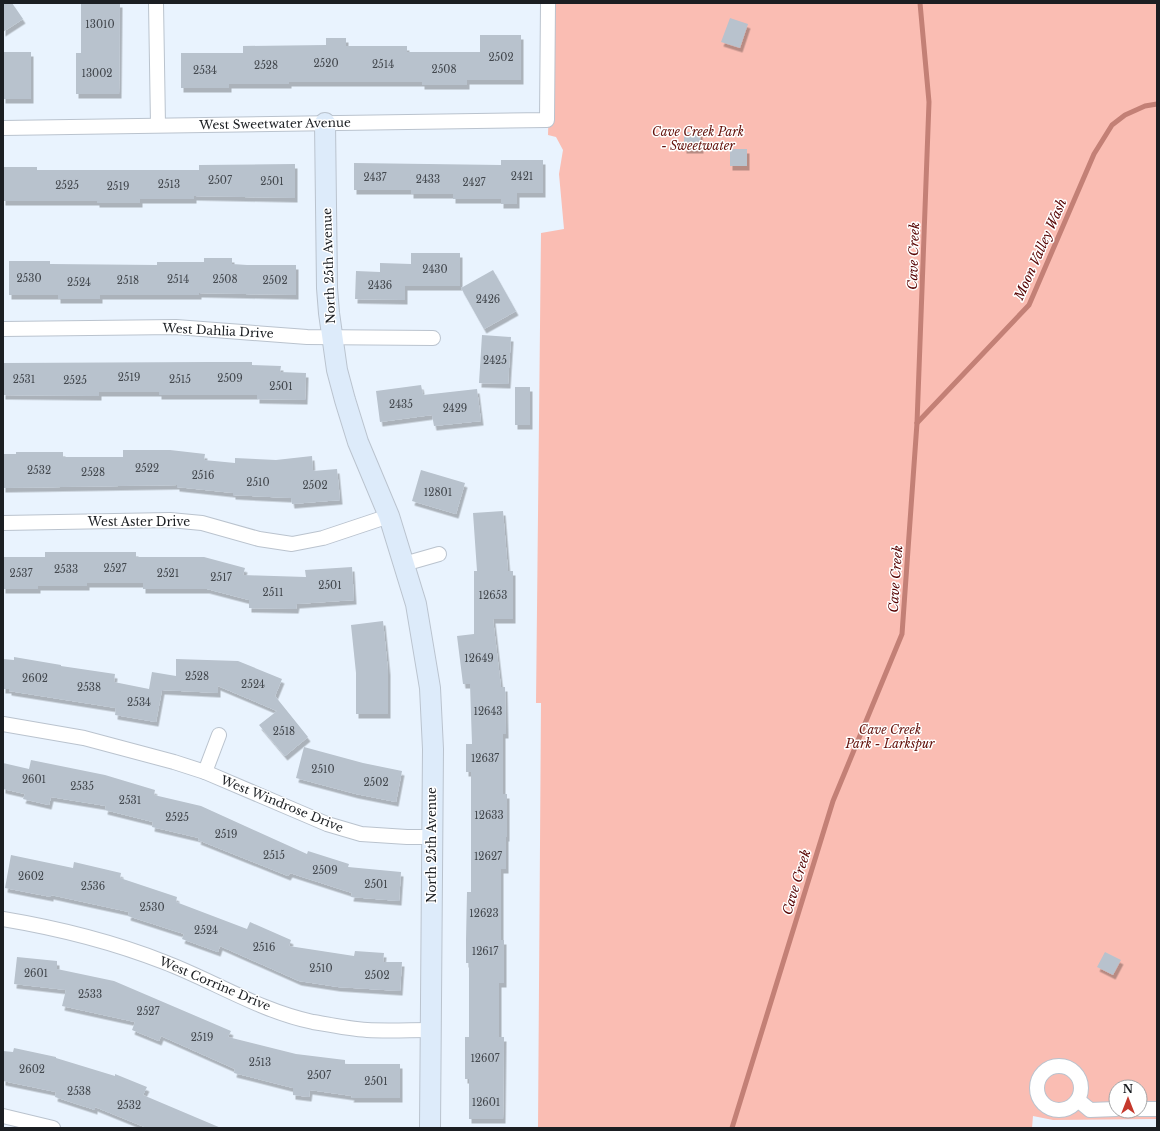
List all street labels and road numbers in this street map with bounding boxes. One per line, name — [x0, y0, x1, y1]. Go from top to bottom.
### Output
street label: West Sweetwater Avenue — [198, 115, 351, 132]
street label: North 25th Avenue — [319, 208, 338, 324]
street label: West Dahlia Drive — [161, 320, 274, 341]
street label: West Aster Drive — [87, 514, 190, 529]
street label: West Windrose Drive — [218, 772, 346, 835]
street label: North 25th Avenue — [424, 787, 439, 903]
street label: West Corrine Drive — [156, 953, 273, 1014]

